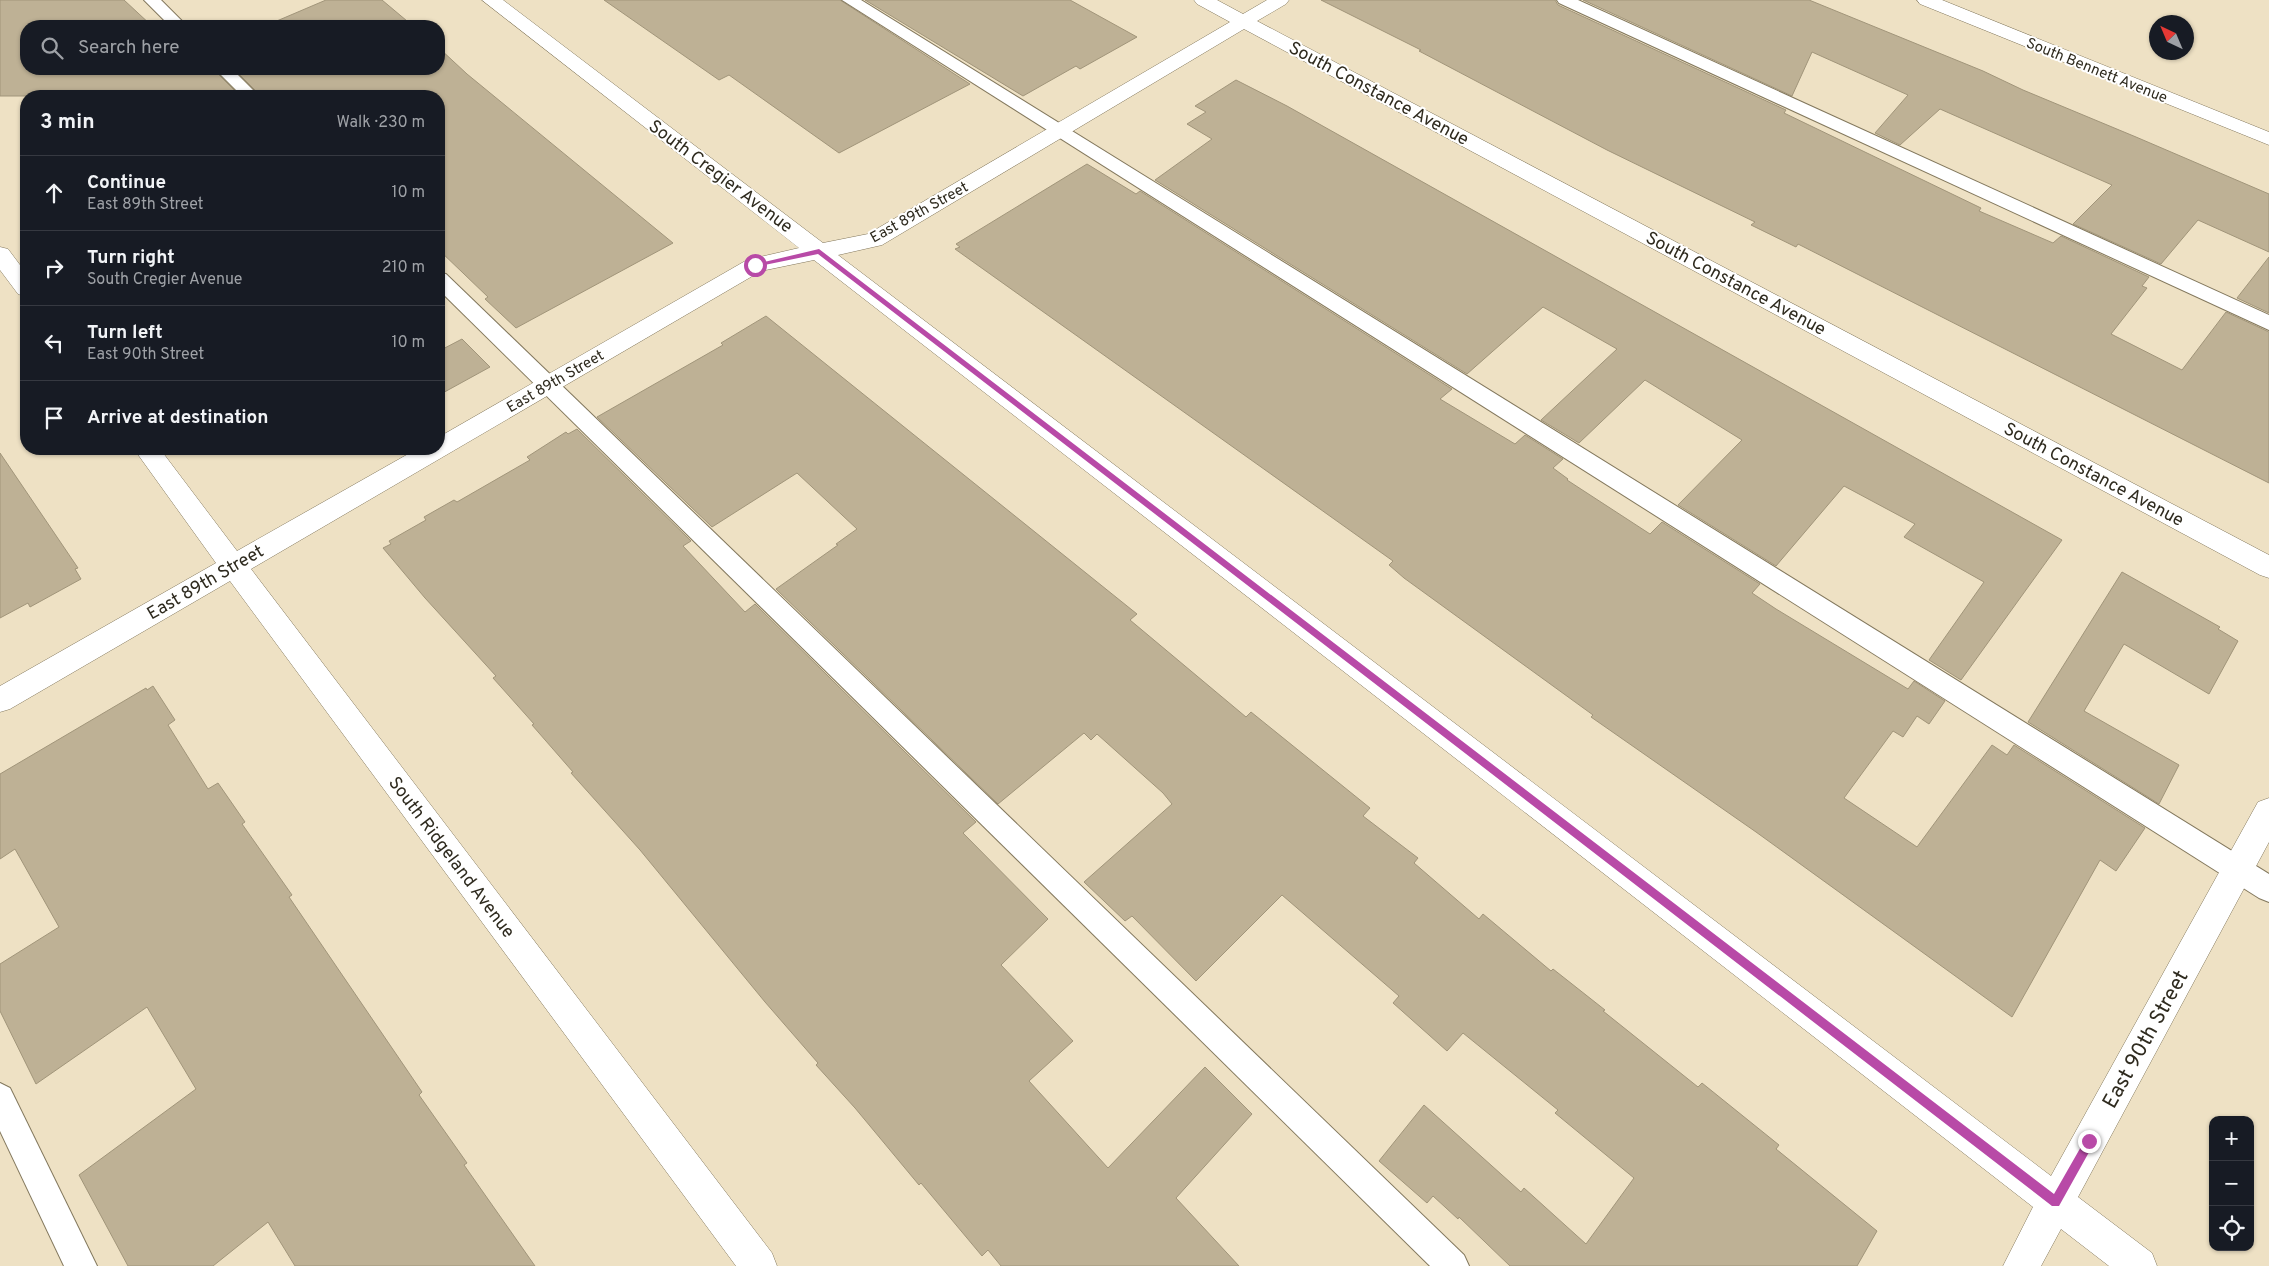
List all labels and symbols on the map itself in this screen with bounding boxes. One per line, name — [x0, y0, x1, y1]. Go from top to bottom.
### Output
north arrow — [2149, 15, 2194, 60]
street label: South Bennett Avenue — [2023, 34, 2170, 108]
street label: South Constance Avenue — [1284, 37, 1472, 152]
street label: South Cregier Avenue — [643, 115, 797, 239]
street label: East 89th Street — [867, 178, 972, 248]
street label: South Constance Avenue — [1641, 227, 1829, 342]
route start — [744, 254, 767, 277]
street label: East 89th Street — [504, 347, 608, 418]
street label: South Constance Avenue — [1999, 418, 2187, 533]
street label: East 89th Street — [143, 541, 268, 626]
street label: South Ridgeland Avenue — [382, 773, 519, 943]
street label: East 90th Street — [2097, 966, 2195, 1114]
route end — [2078, 1130, 2101, 1153]

